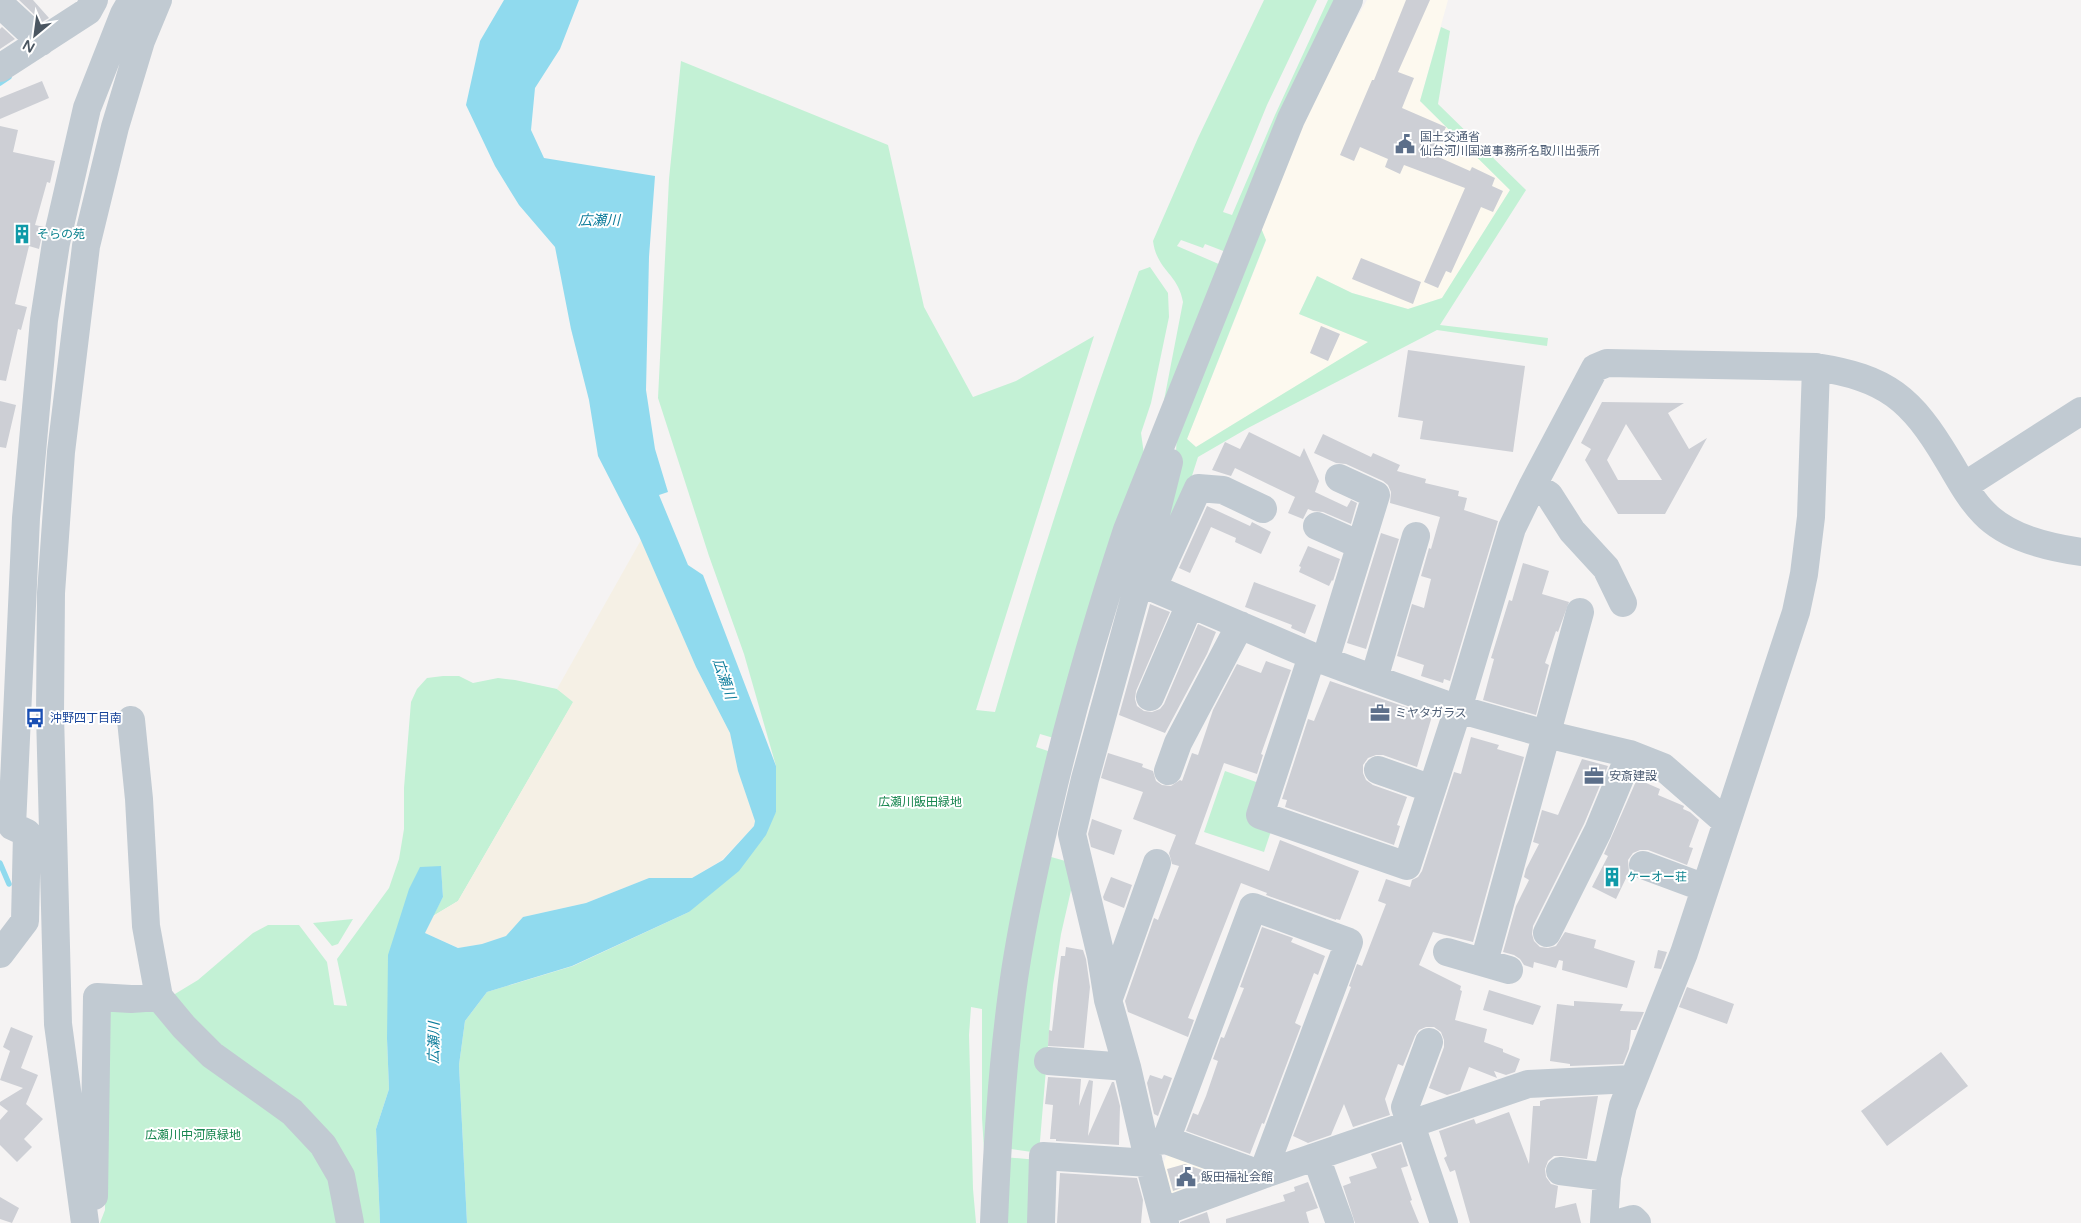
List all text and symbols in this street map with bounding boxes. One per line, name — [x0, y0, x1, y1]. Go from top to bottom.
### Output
north arrow — [10, 10, 60, 60]
text: N — [20, 36, 38, 56]
place label: 国土交通省 仙台河川国道事務所名取川出張所 — [1420, 130, 1600, 158]
public building icon: 国土交通省 仙台河川国道事務所名取川出張所 — [1394, 133, 1416, 155]
water label: 広瀬川 — [578, 212, 622, 229]
building icon: そらの苑 — [11, 223, 33, 245]
place label: そらの苑 — [37, 227, 85, 241]
water label: 広瀬川 — [709, 656, 740, 704]
office icon: ミヤタガラス — [1369, 702, 1391, 724]
place label: ミヤタガラス — [1395, 706, 1467, 720]
bus stop icon: 沖野四丁目南 — [24, 707, 46, 729]
place label: 沖野四丁目南 — [50, 711, 122, 725]
office icon: 安斎建設 — [1583, 765, 1605, 787]
place label: 安斎建設 — [1609, 769, 1657, 783]
park label: 広瀬川飯田緑地 — [878, 795, 962, 809]
building icon: ケーオー荘 — [1601, 866, 1623, 888]
place label: ケーオー荘 — [1627, 870, 1687, 884]
water label: 広瀬川 — [425, 1020, 443, 1064]
park label: 広瀬川中河原緑地 — [145, 1128, 241, 1142]
public building icon: 飯田福祉会館 — [1175, 1166, 1197, 1188]
place label: 飯田福祉会館 — [1201, 1170, 1273, 1184]

